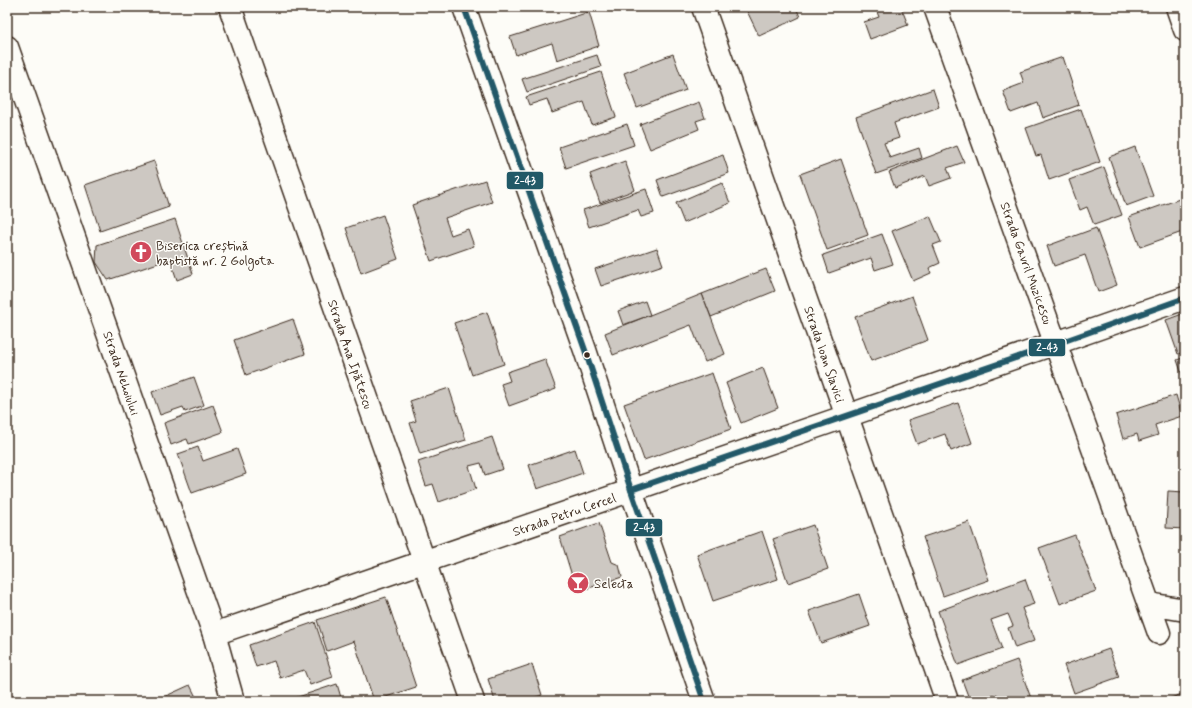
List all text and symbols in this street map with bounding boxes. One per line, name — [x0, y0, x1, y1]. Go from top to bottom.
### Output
line badge: 2-43 — [506, 171, 544, 190]
text: 2-43 — [514, 174, 536, 188]
street label: Strada Gavril Muzicescu — [996, 200, 1056, 328]
place label: Biserica creștină baptistă nr. 2 Golgota — [156, 238, 274, 271]
church icon: Biserica creștină baptistă nr. 2 Golgota — [128, 239, 154, 265]
street label: Strada Ana Ipătescu — [323, 298, 376, 412]
street label: Strada Ioan Slavici — [799, 304, 848, 405]
street label: Strada Nehoiului — [98, 329, 143, 418]
line badge: 2-43 — [1028, 338, 1066, 357]
text: 2-43 — [1036, 341, 1058, 355]
unlabelled marker — [582, 350, 592, 360]
street label: Strada Petru Cercel — [511, 490, 618, 541]
line badge: 2-43 — [625, 518, 663, 537]
text: 2-43 — [633, 521, 655, 535]
bar icon: Selecta — [565, 570, 591, 596]
place label: Selecta — [594, 576, 634, 593]

